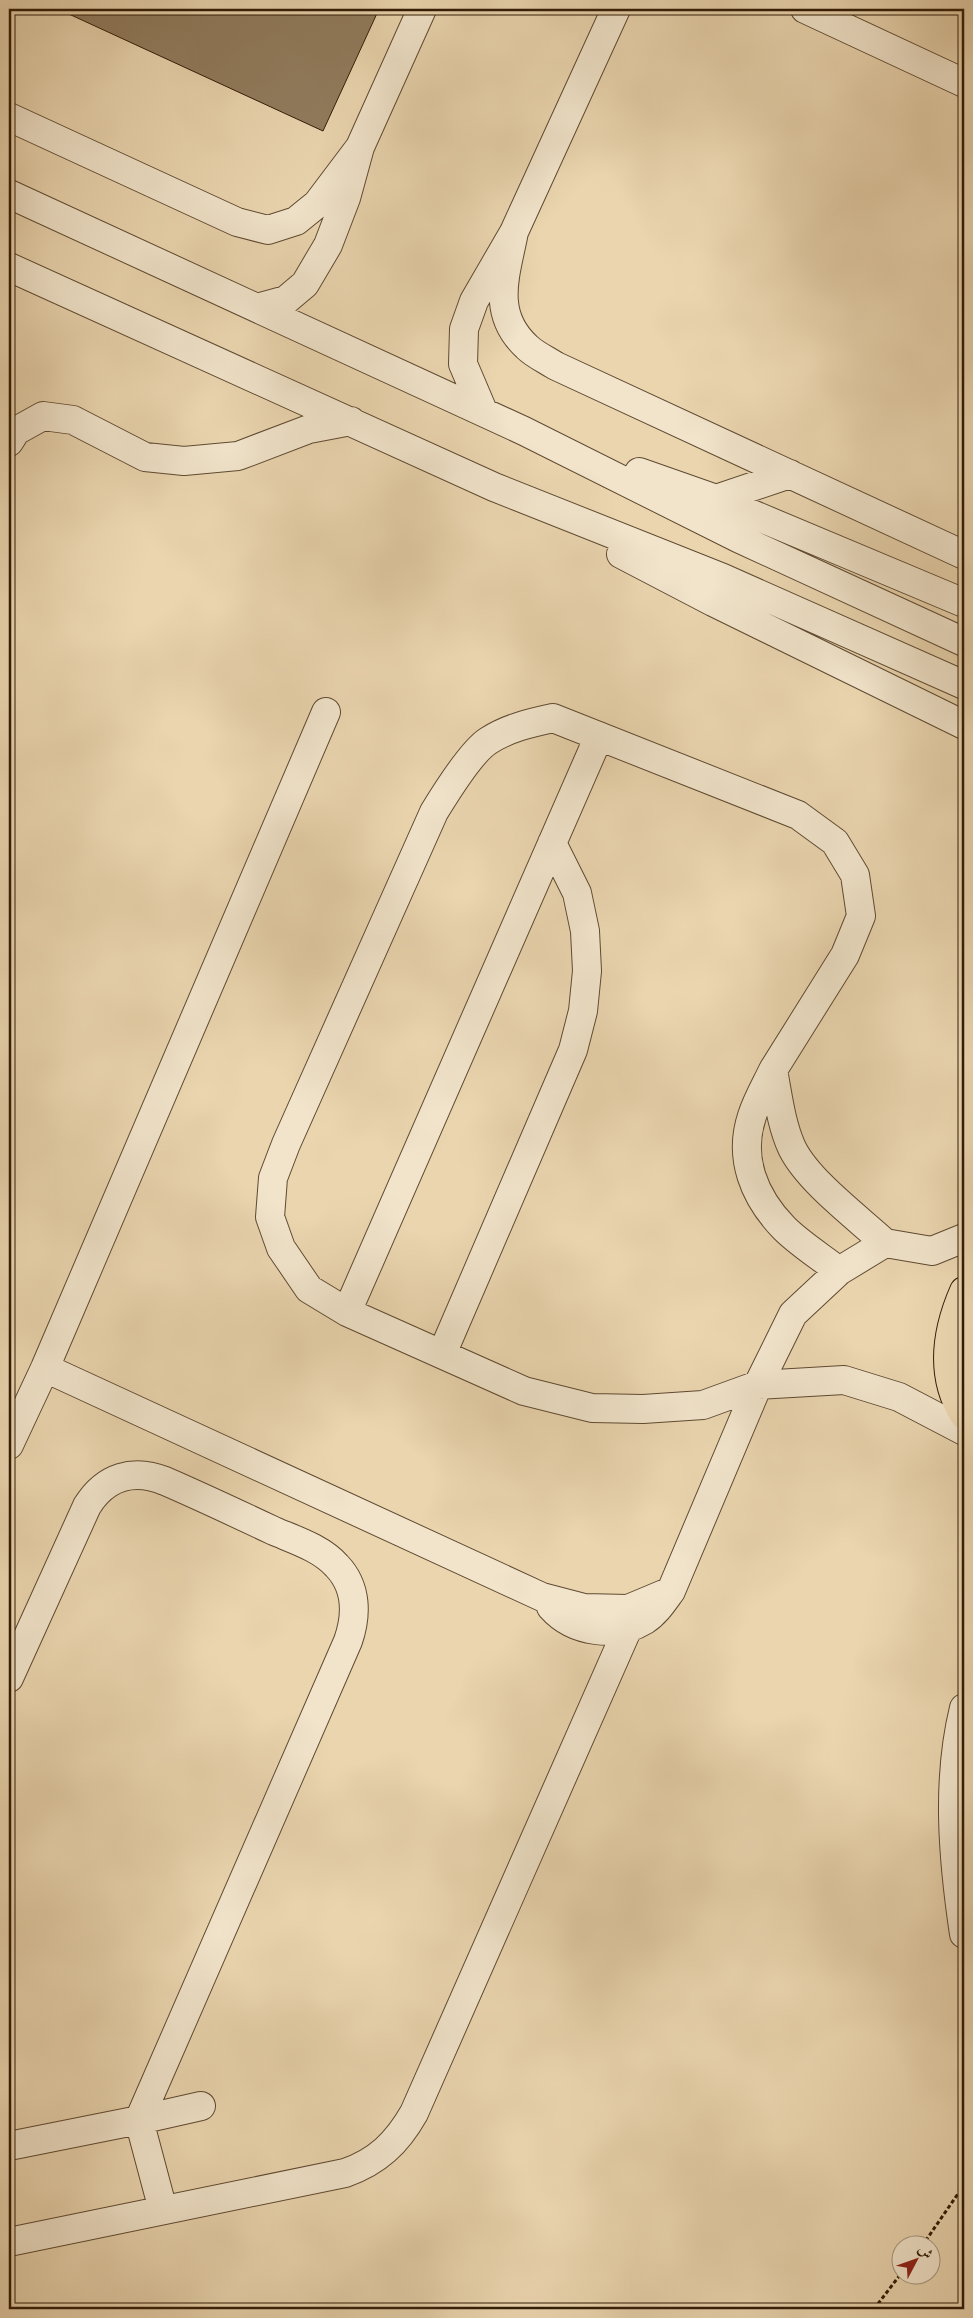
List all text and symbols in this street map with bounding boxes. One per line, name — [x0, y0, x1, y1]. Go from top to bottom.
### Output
north arrow — [890, 2236, 940, 2286]
text: ش — [915, 2242, 935, 2262]

